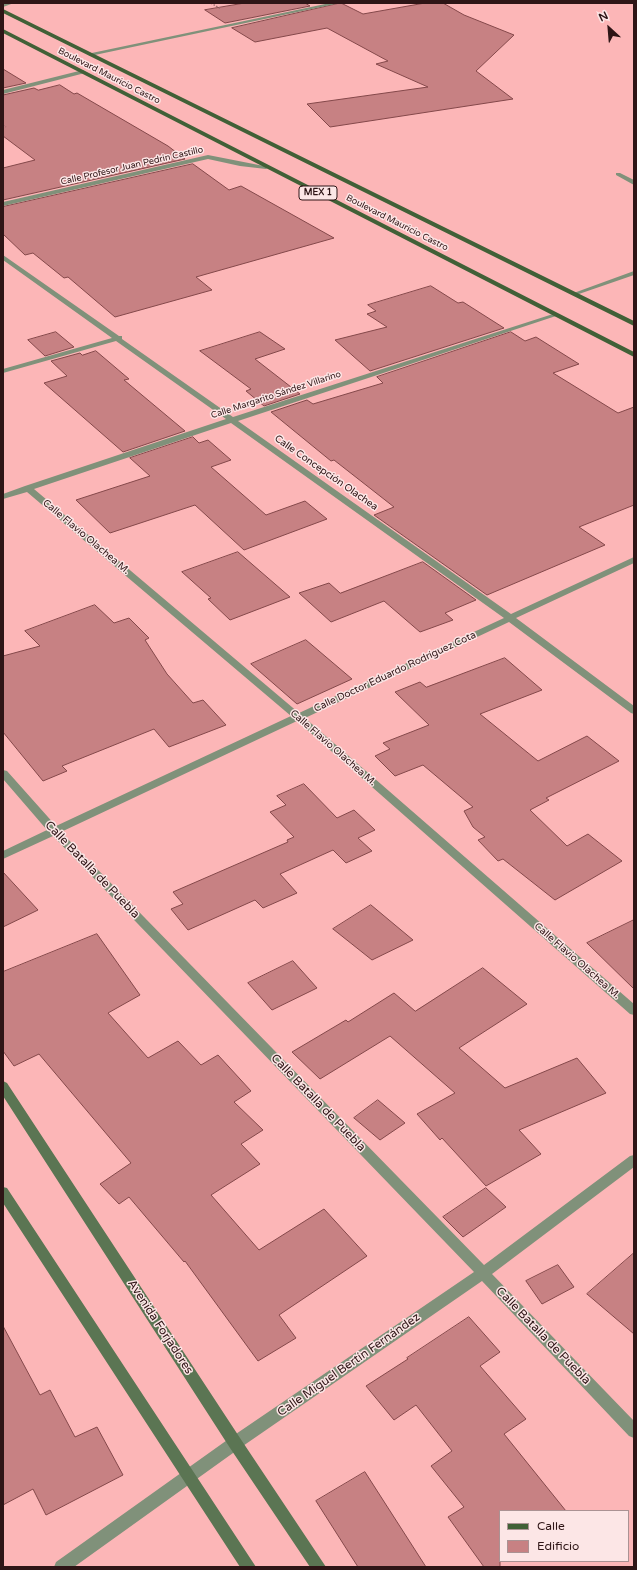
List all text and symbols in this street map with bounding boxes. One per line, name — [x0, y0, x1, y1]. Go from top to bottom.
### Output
north arrow — [589, 8, 629, 48]
text: N — [597, 9, 610, 25]
street label: Boulevard Mauricio Castro — [56, 46, 162, 106]
street label: Calle Profesor Juan Pedrin Castillo — [60, 144, 204, 188]
road number: MEX 1 — [299, 186, 337, 200]
street label: Boulevard Mauricio Castro — [344, 193, 450, 253]
street label: Calle Margarito Sández Villarino — [210, 369, 342, 421]
street label: Calle Concepción Olachea — [272, 433, 380, 513]
street label: Calle Flavio Olachea M. — [40, 497, 132, 577]
street label: Calle Doctor Eduardo Rodríguez Cota — [312, 629, 478, 715]
street label: Calle Flavio Olachea M. — [288, 707, 378, 789]
street label: Calle Batalla de Puebla — [42, 818, 142, 922]
street label: Calle Flavio Olachea M. — [532, 920, 622, 1002]
street label: Calle Batalla de Puebla — [268, 1051, 368, 1155]
street label: Avenida Forjadores — [124, 1277, 196, 1377]
street label: Calle Batalla de Puebla — [493, 1284, 593, 1388]
street label: Calle Miguel Bertín Fernández — [275, 1310, 423, 1420]
legend — [499, 1510, 629, 1562]
text: Calle — [537, 1519, 565, 1533]
text: Edificio — [537, 1539, 579, 1553]

